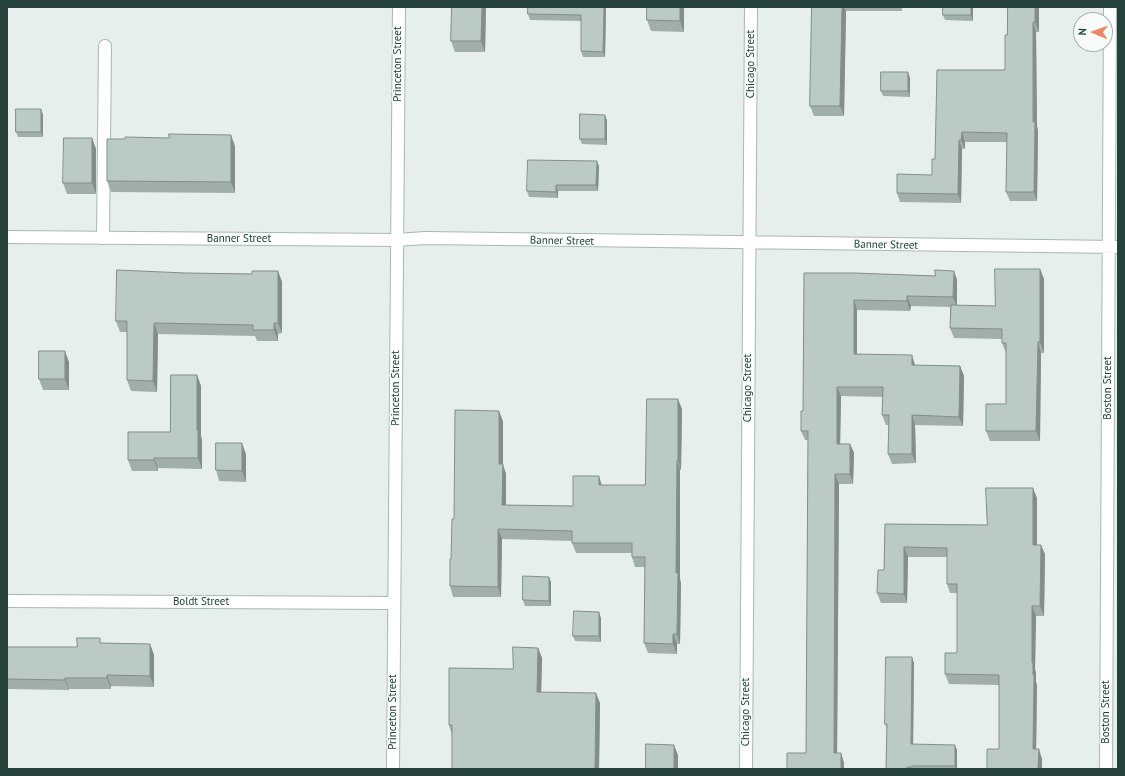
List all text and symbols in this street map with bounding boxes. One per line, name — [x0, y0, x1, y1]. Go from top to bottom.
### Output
north arrow — [1073, 12, 1113, 52]
street label: Princeton Street — [391, 26, 405, 102]
text: N — [1075, 28, 1089, 35]
street label: Chicago Street — [744, 30, 758, 98]
street label: Banner Street — [207, 232, 271, 246]
street label: Banner Street — [530, 234, 594, 248]
street label: Banner Street — [854, 238, 918, 252]
street label: Princeton Street — [389, 350, 403, 426]
street label: Chicago Street — [741, 354, 755, 422]
street label: Boston Street — [1101, 356, 1115, 420]
street label: Boldt Street — [173, 595, 229, 609]
street label: Princeton Street — [386, 674, 400, 750]
street label: Chicago Street — [739, 678, 753, 746]
street label: Boston Street — [1099, 680, 1113, 744]

